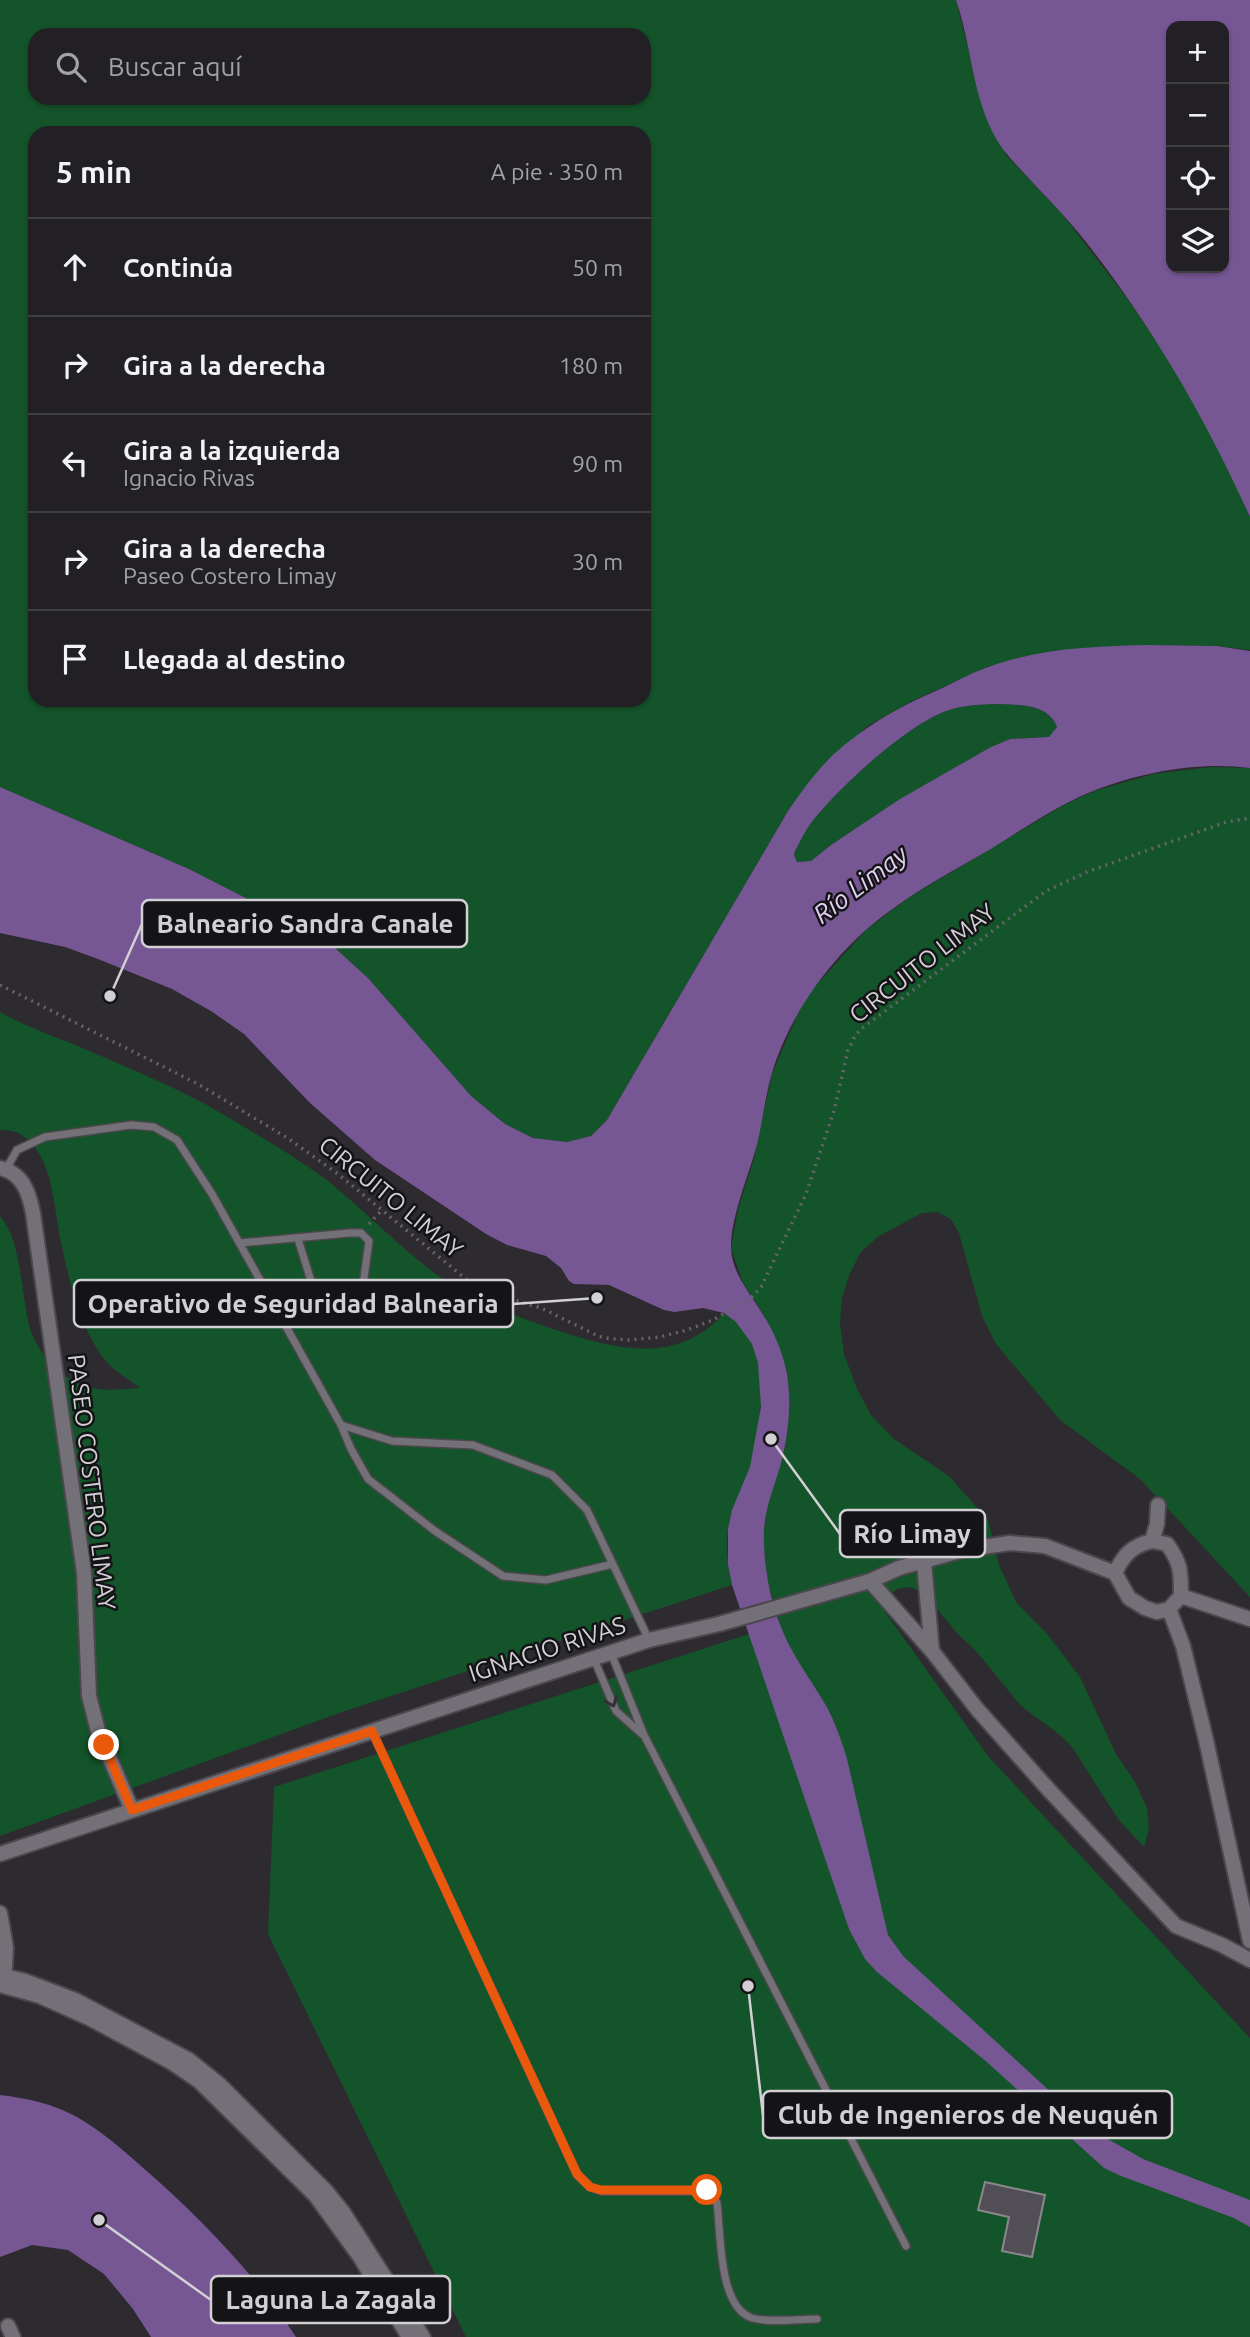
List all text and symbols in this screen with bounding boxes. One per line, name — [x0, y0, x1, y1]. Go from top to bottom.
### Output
map controls — [1166, 21, 1229, 273]
button: + — [1166, 21, 1229, 84]
search box — [28, 28, 651, 105]
icon: search — [52, 48, 90, 86]
text: Buscar aquí — [108, 52, 242, 81]
button: − — [1166, 84, 1229, 147]
button: locate — [1166, 147, 1229, 210]
text: 5 min — [56, 155, 132, 189]
text: A pie · 350 m — [491, 159, 623, 184]
button: layers — [1166, 210, 1229, 273]
icon: ahead — [56, 248, 94, 286]
text: Continúa — [123, 253, 233, 282]
text: 50 m — [572, 255, 623, 280]
icon: right — [56, 346, 94, 384]
text: Gira a la derecha — [123, 351, 326, 380]
text: 180 m — [559, 353, 623, 378]
text: Gira a la izquierda — [123, 436, 341, 465]
icon: left — [56, 444, 94, 482]
text: 90 m — [572, 451, 623, 476]
text: Ignacio Rivas — [123, 465, 255, 490]
text: Gira a la derecha — [123, 534, 326, 563]
icon: right — [56, 542, 94, 580]
text: 30 m — [572, 549, 623, 574]
text: Paseo Costero Limay — [123, 563, 336, 588]
icon: arrive — [56, 640, 94, 678]
text: Llegada al destino — [123, 645, 346, 674]
water label: Río Limay — [807, 839, 913, 929]
street label: CIRCUITO LIMAY — [844, 898, 1000, 1028]
callout: Balneario Sandra Canale — [142, 900, 467, 947]
text: Balneario Sandra Canale — [156, 909, 454, 938]
street label: CIRCUITO LIMAY — [314, 1131, 468, 1263]
callout: Operativo de Seguridad Balnearia — [74, 1280, 513, 1327]
text: Operativo de Seguridad Balnearia — [87, 1289, 499, 1318]
street label: PASEO COSTERO LIMAY — [63, 1353, 121, 1612]
callout: Río Limay — [840, 1510, 985, 1557]
text: Río Limay — [853, 1519, 971, 1548]
street label: IGNACIO RIVAS — [465, 1611, 629, 1687]
one-way arrow — [604, 1695, 618, 1707]
route end — [88, 1729, 119, 1760]
callout: Club de Ingenieros de Neuquén — [763, 2091, 1172, 2138]
text: Club de Ingenieros de Neuquén — [778, 2100, 1158, 2129]
route start — [691, 2174, 722, 2205]
callout: Laguna La Zagala — [211, 2276, 450, 2323]
text: Laguna La Zagala — [225, 2285, 437, 2314]

